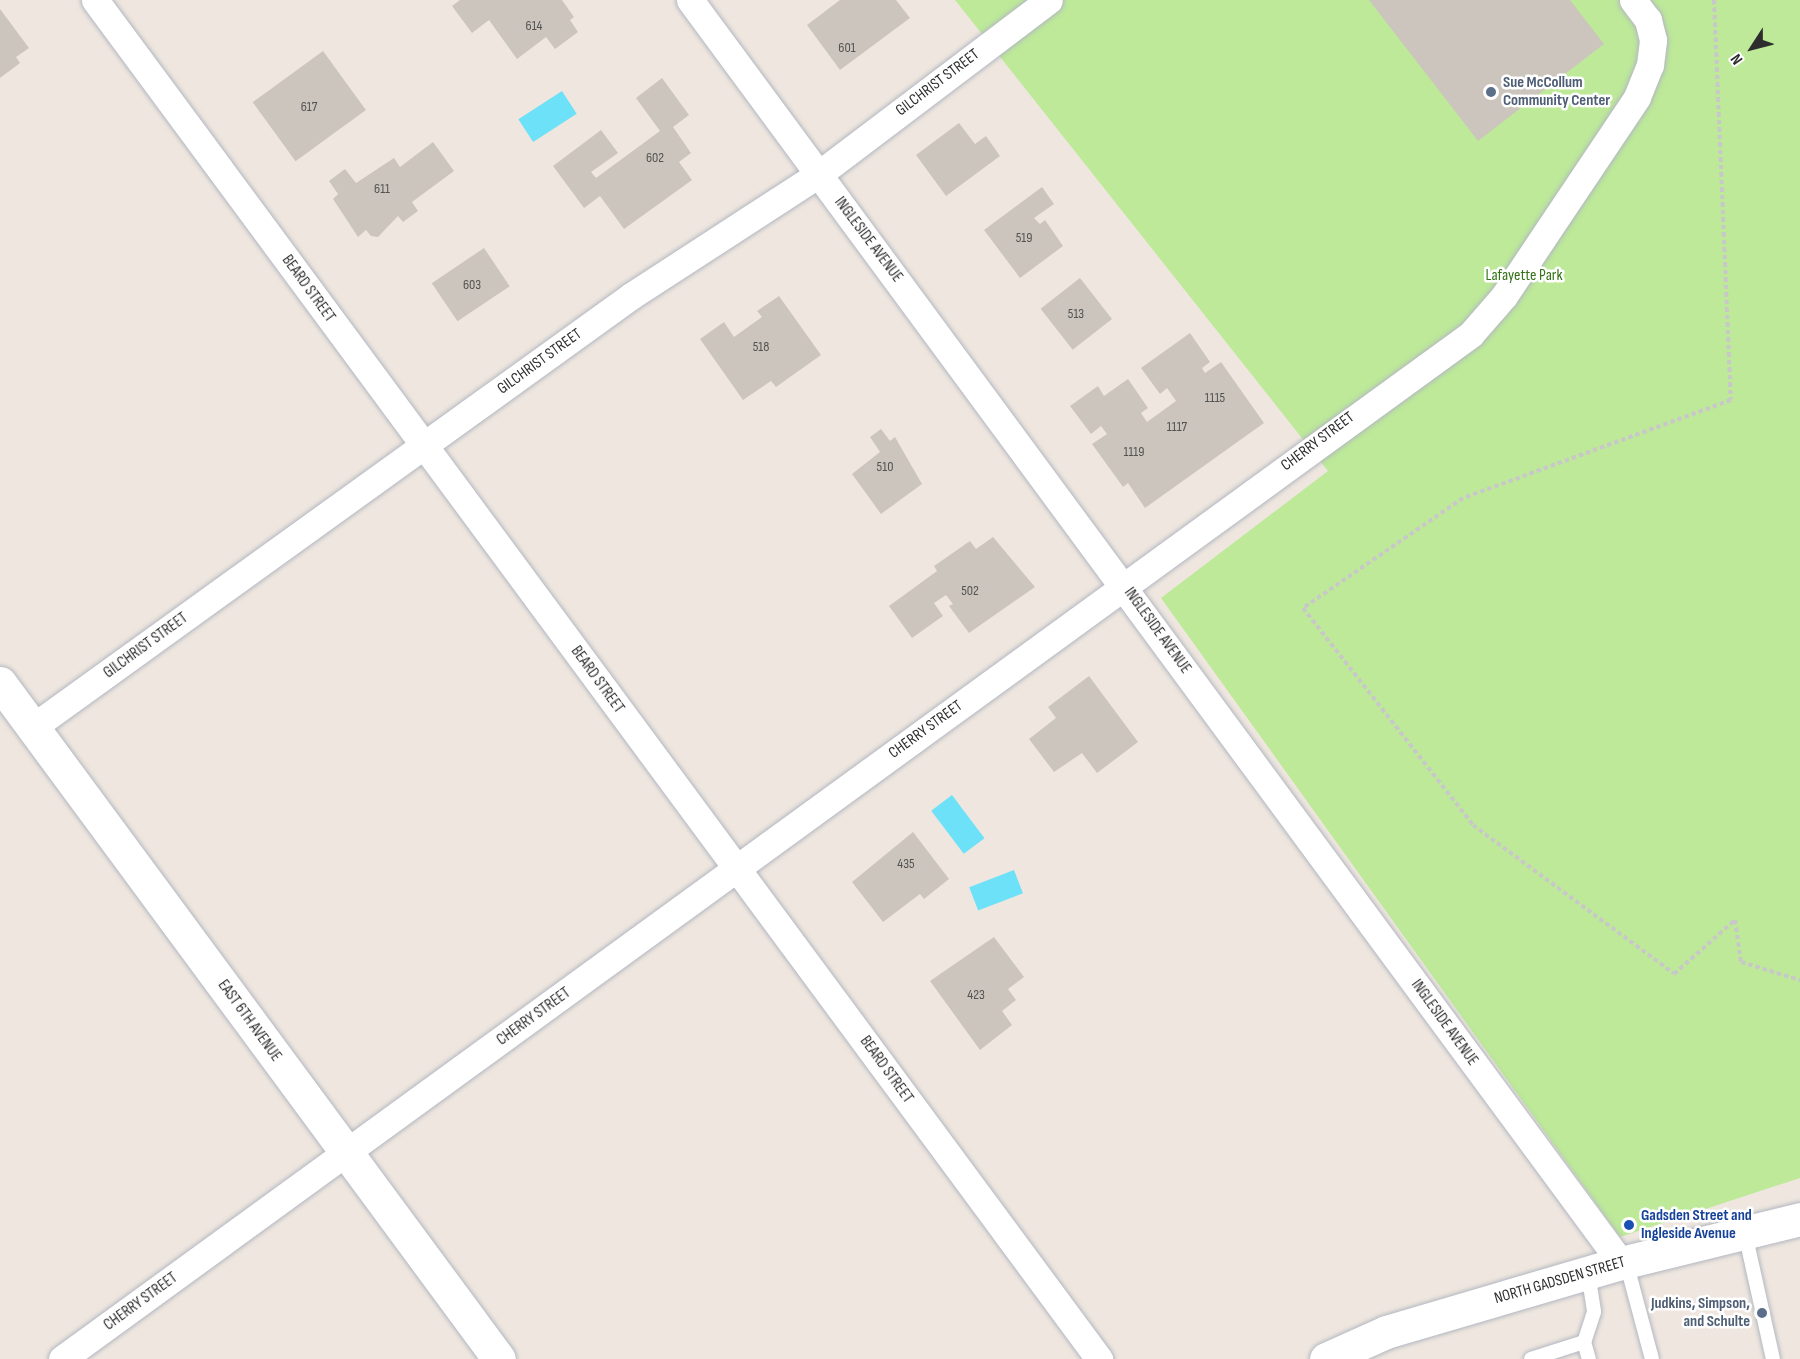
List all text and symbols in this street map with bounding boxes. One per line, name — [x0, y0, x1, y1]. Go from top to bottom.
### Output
house number: 614 — [526, 18, 542, 34]
north arrow — [1722, 18, 1782, 78]
house number: 601 — [838, 40, 856, 56]
street label: GILCHRIST STREET — [892, 45, 984, 121]
text: N — [1727, 50, 1747, 68]
place label: Sue McCollum Community Center — [1503, 73, 1610, 111]
marker: Sue McCollum Community Center — [1484, 85, 1498, 99]
house number: 617 — [301, 99, 317, 115]
house number: 602 — [646, 150, 664, 166]
house number: 611 — [374, 181, 390, 197]
street label: INGLESIDE AVENUE — [830, 194, 906, 286]
house number: 519 — [1016, 230, 1032, 246]
street label: BEARD STREET — [277, 252, 339, 326]
park label: Lafayette Park — [1485, 266, 1563, 286]
house number: 603 — [463, 277, 481, 293]
house number: 513 — [1068, 306, 1084, 322]
street label: GILCHRIST STREET — [494, 325, 586, 399]
house number: 518 — [753, 339, 769, 355]
house number: 1115 — [1205, 390, 1225, 406]
street label: CHERRY STREET — [1278, 408, 1358, 476]
house number: 1117 — [1167, 419, 1187, 435]
house number: 1119 — [1124, 444, 1144, 460]
house number: 510 — [877, 459, 893, 475]
house number: 502 — [961, 583, 979, 599]
street label: INGLESIDE AVENUE — [1119, 584, 1195, 678]
street label: GILCHRIST STREET — [100, 609, 192, 683]
street label: BEARD STREET — [566, 643, 628, 717]
street label: CHERRY STREET — [885, 697, 967, 763]
house number: 435 — [897, 856, 915, 872]
street label: INGLESIDE AVENUE — [1406, 976, 1482, 1070]
street label: EAST 6TH AVENUE — [213, 977, 285, 1065]
street label: CHERRY STREET — [493, 984, 575, 1050]
house number: 423 — [967, 987, 985, 1003]
street label: BEARD STREET — [855, 1033, 917, 1107]
place label: Gadsden Street and Ingleside Avenue — [1641, 1206, 1752, 1244]
marker: Gadsden Street and Ingleside Avenue — [1622, 1218, 1636, 1232]
street label: NORTH GADSDEN STREET — [1492, 1253, 1628, 1309]
street label: CHERRY STREET — [100, 1269, 182, 1335]
place label: Judkins, Simpson, and Schulte — [1651, 1294, 1750, 1332]
marker: Judkins, Simpson, and Schulte — [1755, 1306, 1769, 1320]

